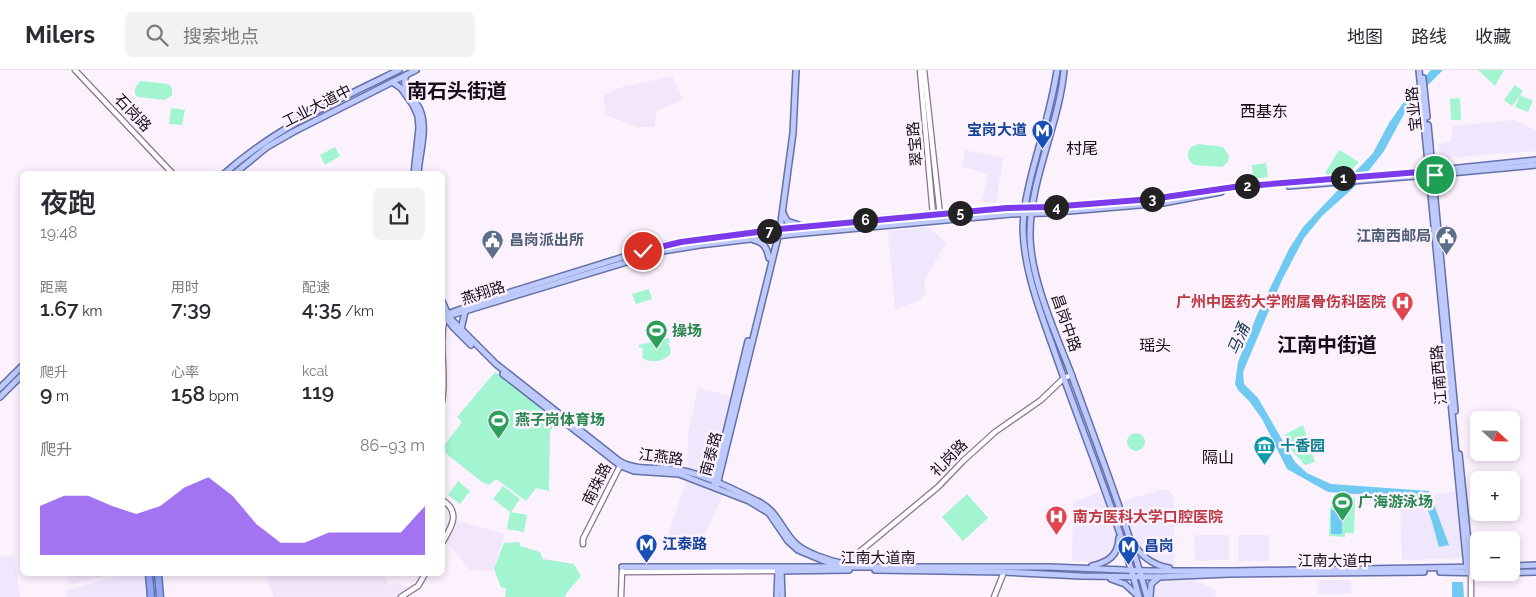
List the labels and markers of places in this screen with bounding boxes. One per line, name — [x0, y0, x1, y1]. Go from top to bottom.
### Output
metro station icon: 宝岗大道 — [1031, 118, 1055, 149]
place label: 宝岗大道 — [967, 121, 1027, 139]
pin — [1414, 154, 1456, 196]
pin: 1 — [1330, 166, 1356, 190]
pin: 2 — [1234, 174, 1260, 198]
pin: 3 — [1140, 186, 1164, 212]
pin: 4 — [1044, 194, 1068, 220]
pin: 5 — [948, 200, 972, 226]
pin: 6 — [852, 208, 878, 232]
pin: 7 — [756, 218, 782, 244]
public building icon: 江南西邮局 — [1435, 224, 1459, 255]
place label: 江南西邮局 — [1356, 227, 1431, 245]
public building icon: 昌岗派出所 — [481, 228, 505, 259]
pin — [622, 230, 664, 272]
place label: 昌岗派出所 — [509, 231, 584, 249]
hospital icon: 广州中医药大学附属骨伤科医院 — [1390, 290, 1414, 321]
place label: 广州中医药大学附属骨伤科医院 — [1176, 293, 1386, 311]
sports icon: 操场 — [644, 319, 668, 350]
place label: 操场 — [672, 322, 702, 340]
sports icon: 燕子岗体育场 — [487, 408, 511, 439]
place label: 燕子岗体育场 — [515, 411, 605, 429]
museum icon: 十香园 — [1252, 434, 1276, 465]
place label: 十香园 — [1280, 437, 1325, 455]
sports icon: 广海游泳场 — [1330, 490, 1354, 521]
place label: 广海游泳场 — [1358, 493, 1433, 511]
hospital icon: 南方医科大学口腔医院 — [1045, 505, 1069, 536]
place label: 南方医科大学口腔医院 — [1073, 508, 1223, 526]
metro station icon: 江泰路 — [634, 532, 658, 563]
metro station icon: 昌岗 — [1116, 534, 1140, 565]
place label: 江泰路 — [662, 535, 707, 553]
place label: 昌岗 — [1144, 537, 1174, 555]

